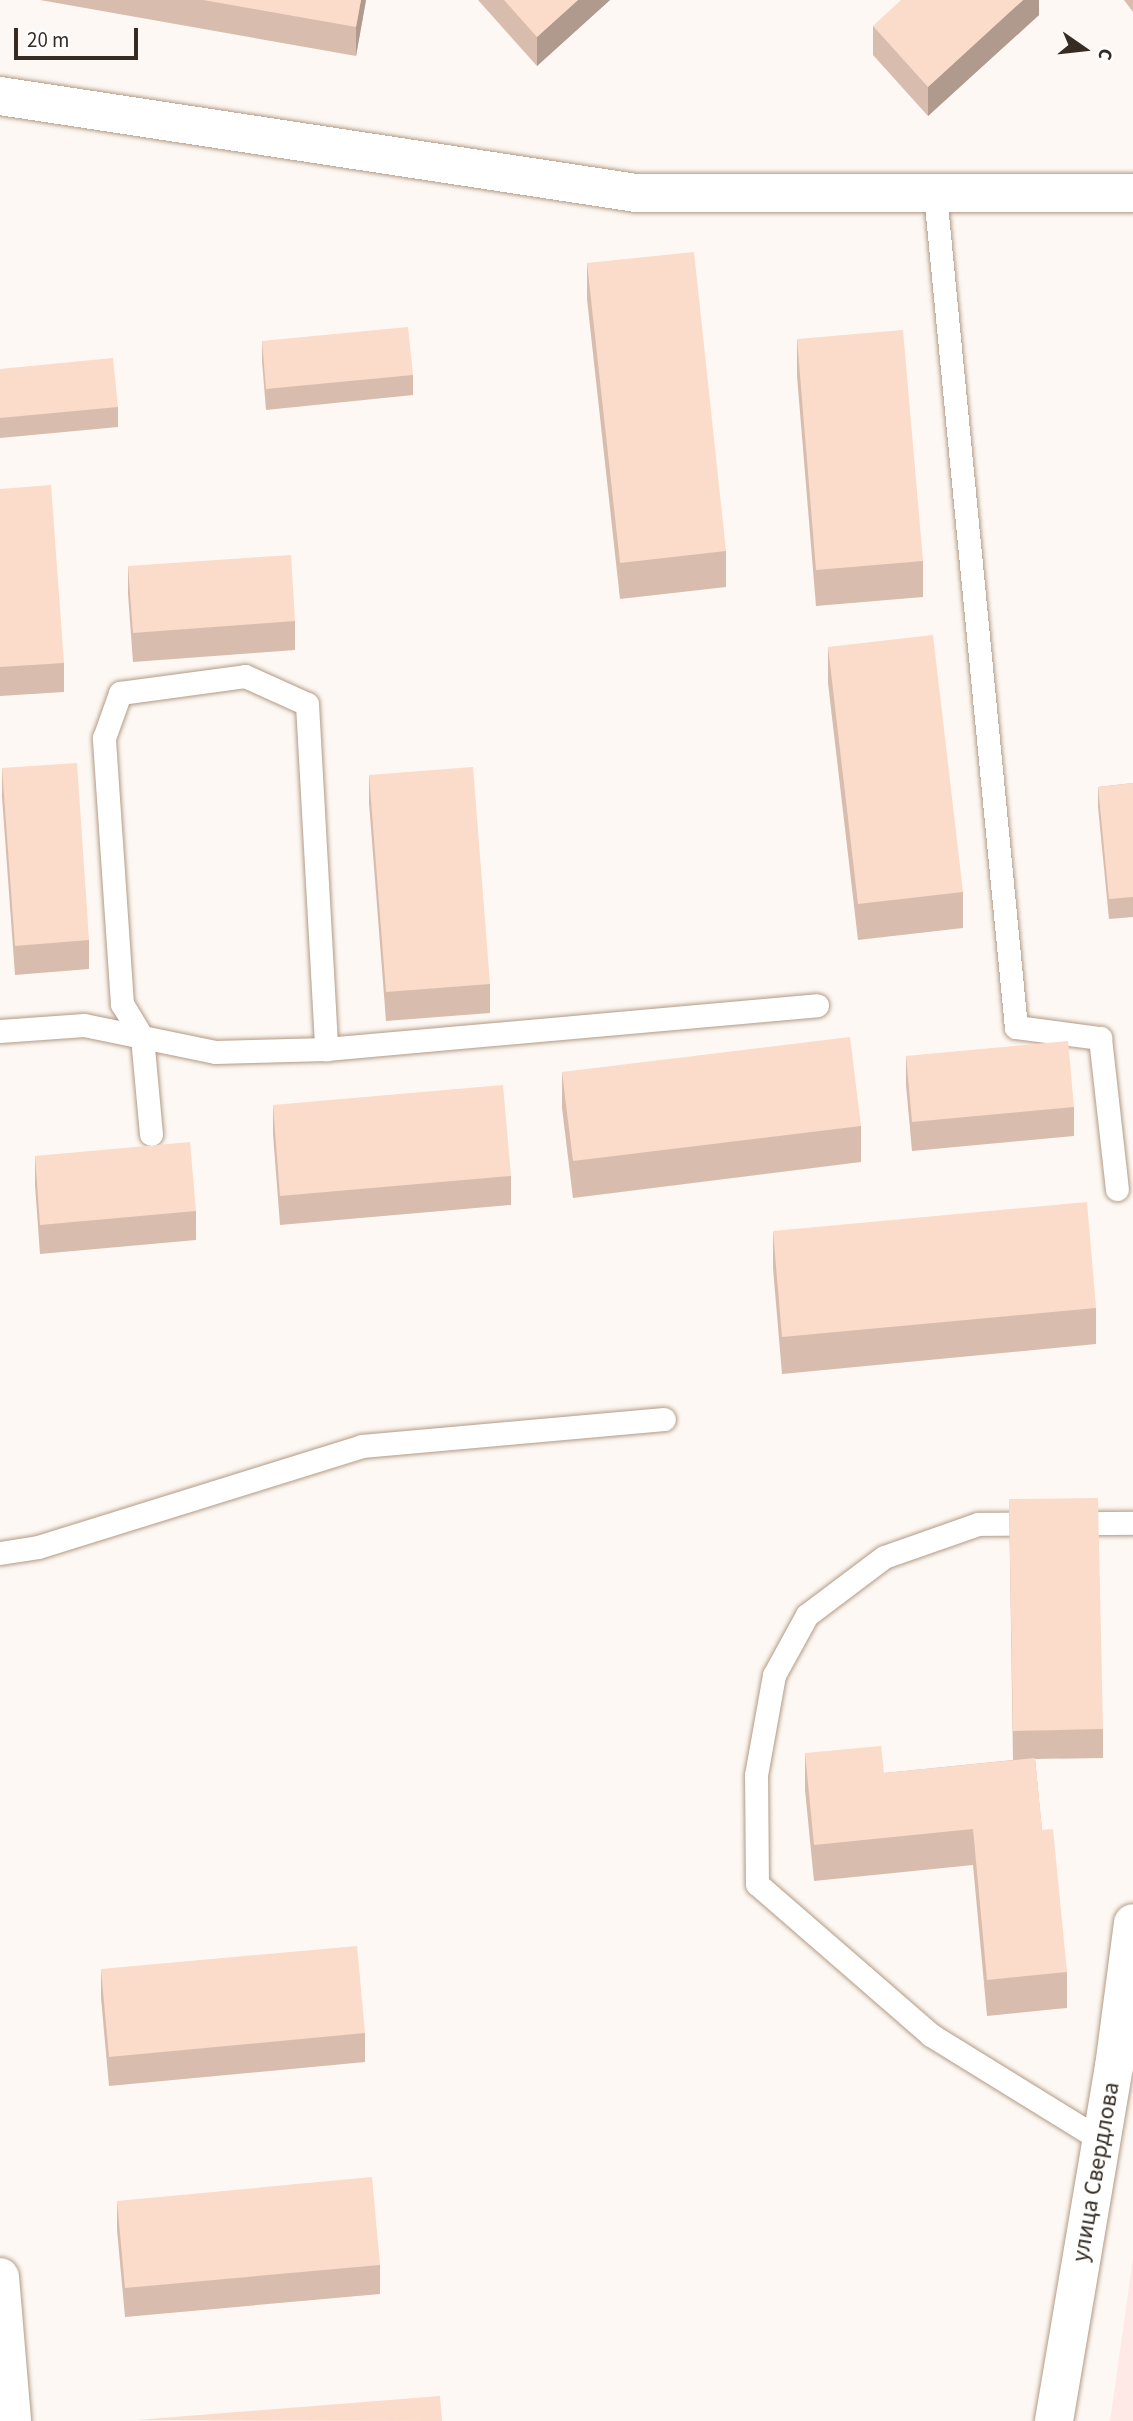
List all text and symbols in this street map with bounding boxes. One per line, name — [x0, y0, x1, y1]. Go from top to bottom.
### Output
scale bar — [18, 14, 142, 58]
north arrow — [1049, 14, 1119, 84]
text: 20 m — [27, 25, 69, 55]
text: С — [1090, 46, 1119, 63]
street label: улица Свердлова — [1066, 2080, 1126, 2264]

